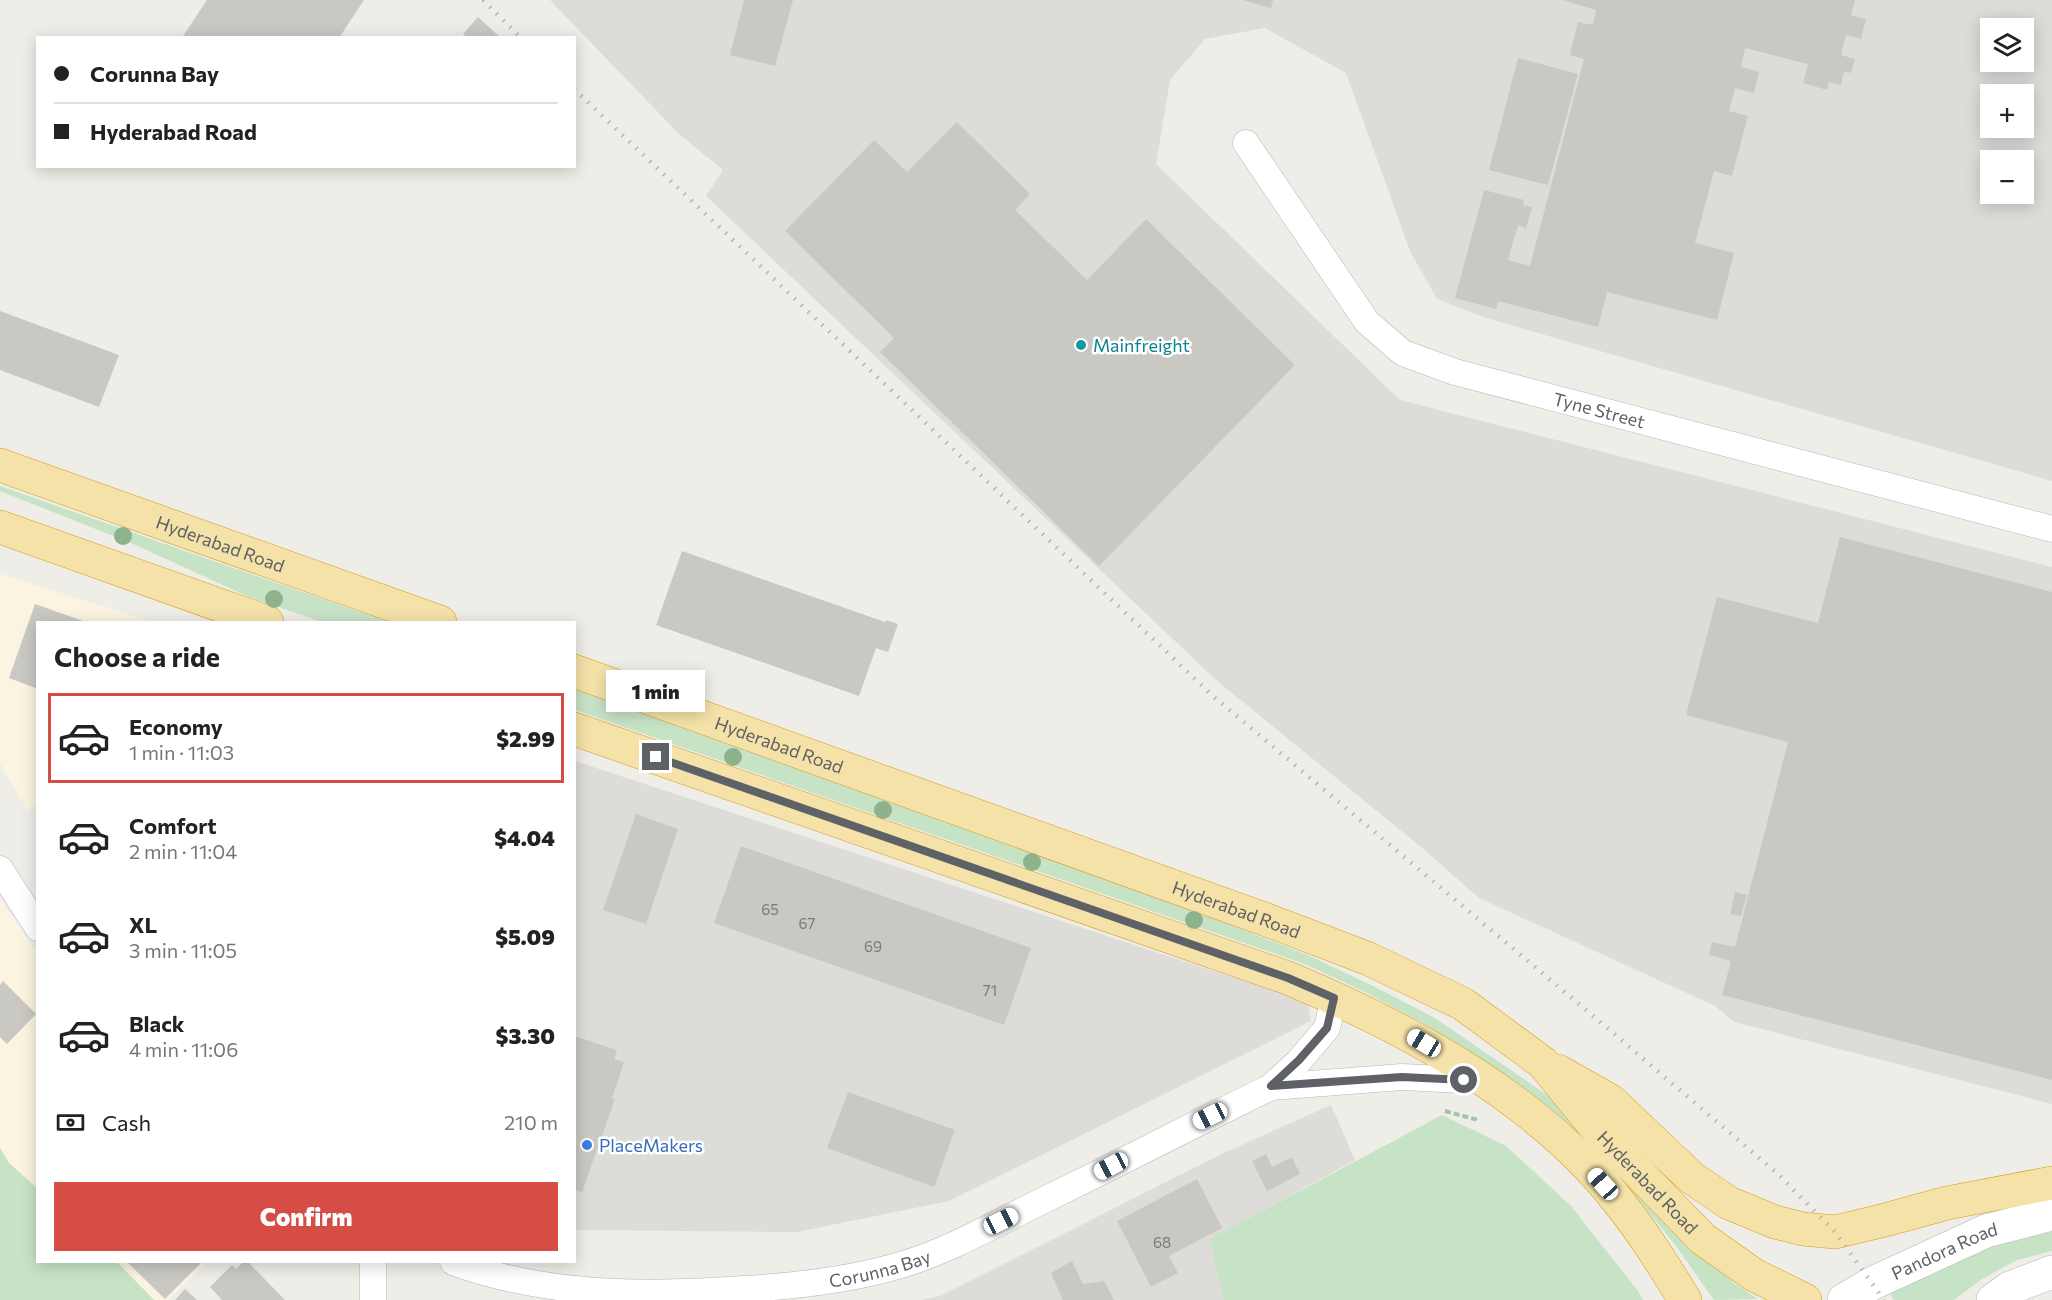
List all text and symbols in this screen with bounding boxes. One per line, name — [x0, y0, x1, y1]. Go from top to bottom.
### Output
map controls — [1980, 18, 2034, 204]
button: layers — [1980, 18, 2034, 72]
text: Corunna Bay — [90, 60, 219, 87]
button: + — [1980, 84, 2034, 138]
text: Hyderabad Road — [90, 118, 257, 145]
button: − — [1980, 150, 2034, 204]
place label: Mainfreight — [1093, 334, 1190, 356]
marker: Mainfreight — [1074, 338, 1088, 352]
street label: Tyne Street — [1551, 387, 1647, 432]
street label: Hyderabad Road — [153, 511, 288, 577]
text: Choose a ride — [54, 640, 220, 673]
callout: 1 min — [606, 670, 706, 712]
text: 1 min — [631, 679, 680, 703]
icon: car — [57, 711, 111, 765]
street label: Hyderabad Road — [712, 712, 846, 778]
text: Economy — [129, 713, 223, 740]
text: $2.99 — [496, 725, 555, 752]
text: 1 min · 11:03 — [129, 740, 234, 764]
route end — [642, 743, 669, 770]
icon: car — [57, 810, 111, 864]
text: Comfort — [129, 812, 217, 839]
text: $4.04 — [494, 824, 555, 851]
text: 2 min · 11:04 — [129, 839, 237, 863]
street label: Hyderabad Road — [1169, 876, 1304, 943]
house number: 65 — [761, 900, 779, 918]
icon: car — [57, 909, 111, 963]
text: XL — [129, 911, 157, 938]
house number: 67 — [799, 914, 816, 932]
text: $5.09 — [495, 923, 555, 950]
house number: 69 — [864, 937, 882, 955]
text: 3 min · 11:05 — [129, 938, 237, 962]
house number: 71 — [983, 981, 997, 999]
icon: car — [57, 1008, 111, 1062]
text: Black — [129, 1010, 184, 1037]
text: $3.30 — [496, 1022, 555, 1049]
car — [1404, 1026, 1444, 1060]
text: 4 min · 11:06 — [129, 1037, 238, 1061]
route start — [1450, 1066, 1477, 1093]
car — [1190, 1100, 1230, 1132]
icon: cash — [54, 1106, 87, 1139]
text: Cash — [102, 1109, 151, 1136]
text: 210 m — [504, 1110, 558, 1134]
street label: Hyderabad Road — [1593, 1126, 1703, 1238]
place label: PlaceMakers — [599, 1134, 703, 1156]
marker: PlaceMakers — [580, 1138, 594, 1152]
car — [1091, 1150, 1131, 1182]
car — [1584, 1165, 1622, 1203]
button: Confirm — [54, 1182, 558, 1251]
car — [981, 1205, 1021, 1237]
street label: Pandora Road — [1888, 1218, 1999, 1284]
house number: 68 — [1153, 1233, 1171, 1251]
street label: Corunna Bay — [827, 1245, 934, 1292]

